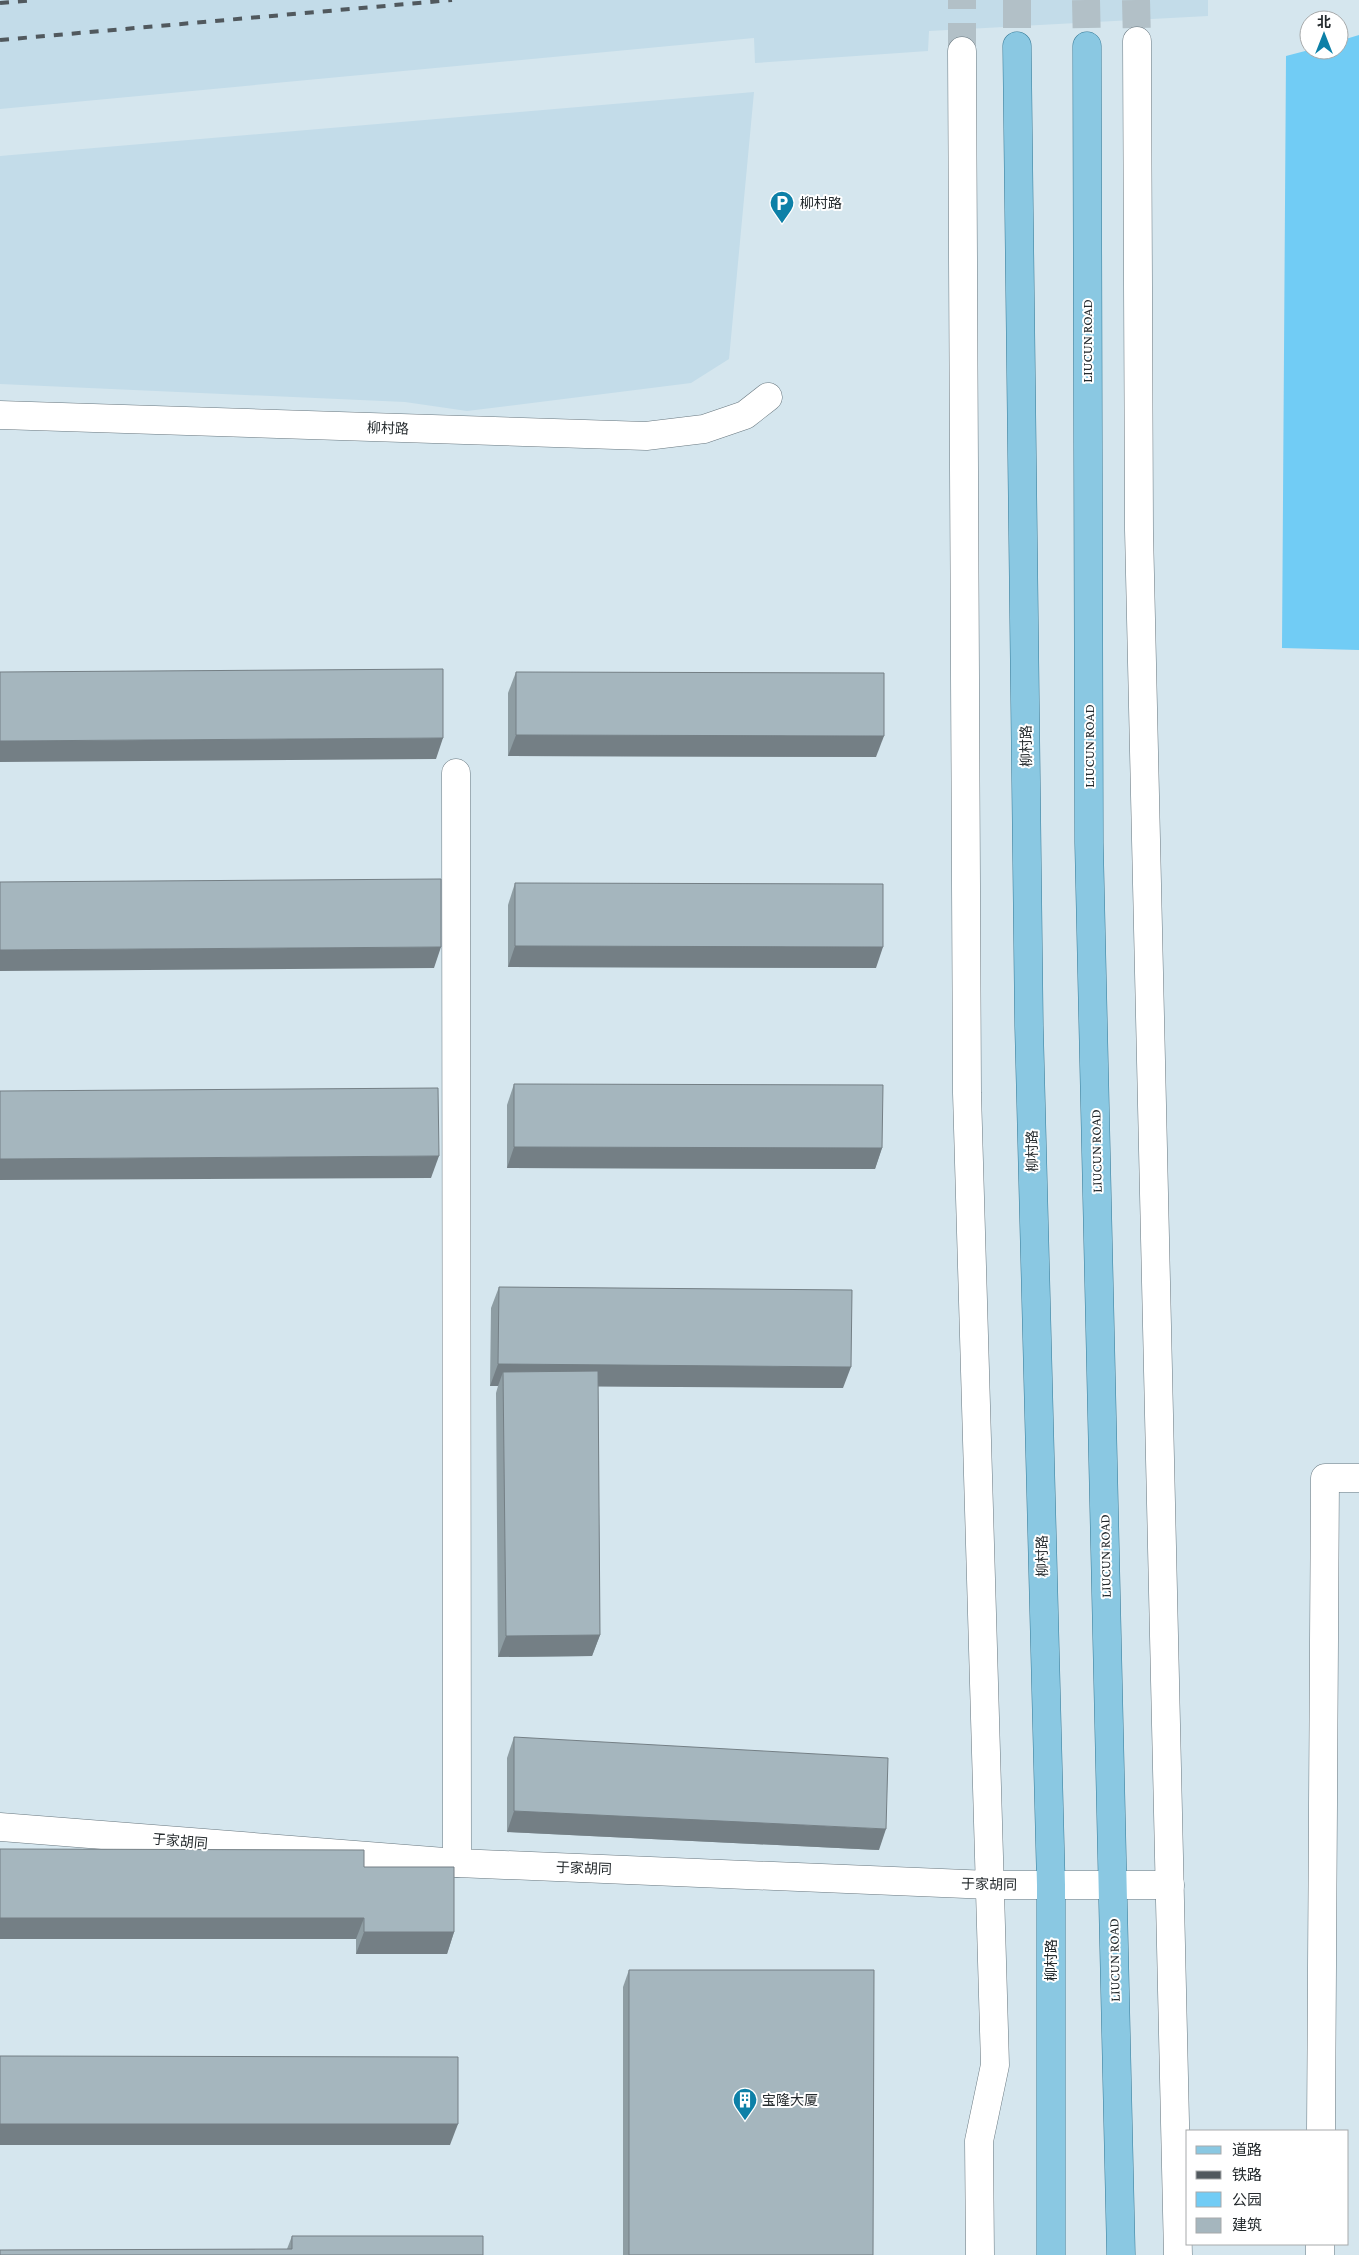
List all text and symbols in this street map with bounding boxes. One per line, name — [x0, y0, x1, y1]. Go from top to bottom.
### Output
north arrow — [1299, 10, 1349, 60]
text: 北 — [1317, 14, 1331, 30]
parking icon: 柳村路 — [769, 190, 795, 224]
place label: 柳村路 — [800, 195, 842, 211]
street label: LIUCUN ROAD — [1079, 299, 1095, 383]
street label: 柳村路 — [367, 419, 409, 437]
street label: LIUCUN ROAD — [1081, 704, 1097, 788]
street label: 柳村路 — [1018, 725, 1034, 767]
street label: LIUCUN ROAD — [1087, 1109, 1105, 1193]
street label: 柳村路 — [1024, 1130, 1040, 1172]
street label: LIUCUN ROAD — [1096, 1514, 1114, 1598]
street label: 柳村路 — [1034, 1535, 1050, 1577]
street label: 于家胡同 — [151, 1831, 209, 1851]
street label: 于家胡同 — [556, 1859, 612, 1877]
street label: 于家胡同 — [961, 1876, 1017, 1892]
street label: LIUCUN ROAD — [1105, 1918, 1123, 2002]
street label: 柳村路 — [1043, 1939, 1059, 1981]
building icon: 宝隆大厦 — [732, 2087, 758, 2121]
place label: 宝隆大厦 — [762, 2092, 818, 2108]
legend — [1186, 2130, 1349, 2245]
text: 道路 — [1232, 2142, 1262, 2158]
text: 铁路 — [1232, 2167, 1262, 2183]
text: 公园 — [1232, 2192, 1262, 2208]
text: 建筑 — [1232, 2217, 1262, 2233]

